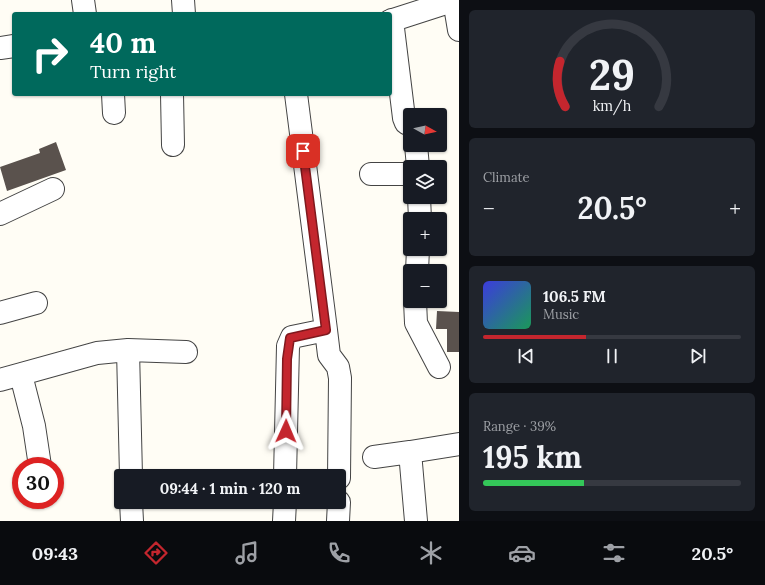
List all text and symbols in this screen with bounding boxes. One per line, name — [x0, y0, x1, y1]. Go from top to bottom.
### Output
text: 40 m — [90, 25, 156, 61]
icon: right — [24, 28, 76, 80]
text: 29 — [589, 48, 635, 101]
text: Turn right — [90, 60, 176, 83]
text: km/h — [593, 96, 632, 115]
north arrow — [403, 108, 447, 152]
map controls — [403, 108, 447, 308]
pin — [286, 134, 320, 168]
icon: arrive — [292, 140, 314, 162]
button: layers — [403, 160, 447, 204]
text: Climate — [483, 169, 530, 186]
text: 20.5° — [577, 189, 647, 227]
text: − — [483, 194, 495, 222]
text: + — [729, 194, 741, 222]
button: + — [403, 212, 447, 256]
button: − — [403, 264, 447, 308]
text: 106.5 FM — [543, 287, 606, 306]
text: Music — [543, 306, 579, 323]
icon: previous — [515, 345, 537, 367]
icon: pause — [601, 345, 623, 367]
icon: next — [687, 345, 709, 367]
position arrow — [265, 410, 307, 452]
text: Range · 39% — [483, 418, 556, 435]
text: 195 km — [483, 438, 582, 476]
speed limit sign: 30 — [12, 457, 64, 509]
text: 09:44 · 1 min · 120 m — [160, 479, 300, 498]
icon: directions — [142, 539, 170, 567]
icon: music — [233, 539, 261, 567]
icon: phone — [325, 539, 353, 567]
icon: climate — [417, 539, 445, 567]
icon: car — [508, 539, 536, 567]
icon: filters — [600, 539, 628, 567]
text: 09:43 — [32, 542, 78, 565]
text: 20.5° — [692, 542, 733, 565]

